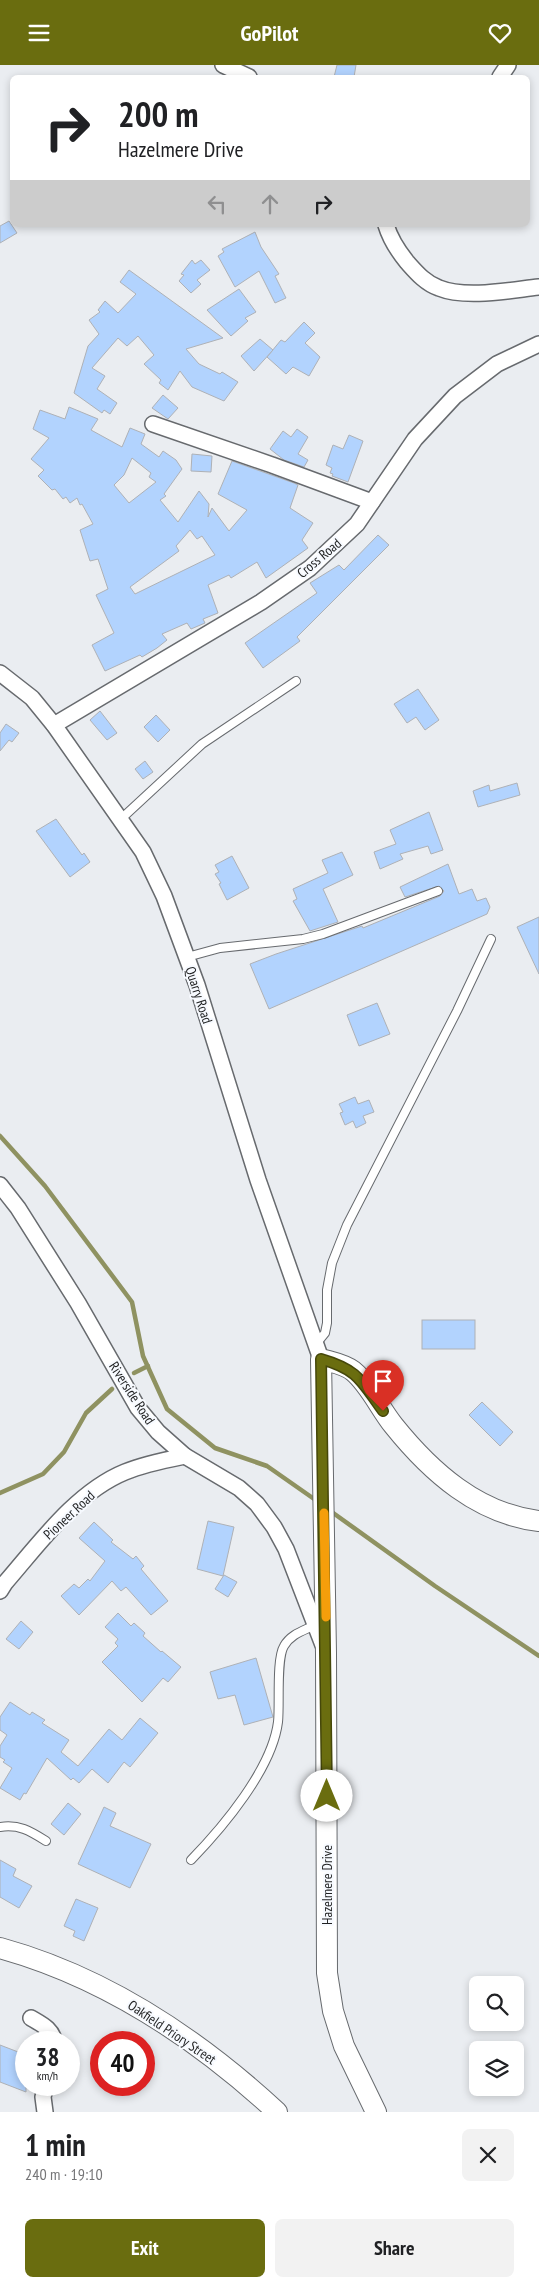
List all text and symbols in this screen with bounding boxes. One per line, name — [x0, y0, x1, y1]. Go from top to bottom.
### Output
icon: menu — [25, 19, 53, 47]
text: GoPilot — [241, 19, 298, 47]
icon: heart — [486, 19, 514, 47]
text: 200 m — [118, 91, 199, 137]
icon: right — [35, 95, 100, 160]
text: Hazelmere Drive — [118, 135, 244, 163]
icon: left — [203, 190, 231, 218]
icon: ahead — [256, 190, 284, 218]
icon: right — [309, 190, 337, 218]
street label: Cross Road — [293, 534, 345, 582]
street label: Quarry Road — [181, 964, 217, 1026]
street label: Riverside Road — [105, 1358, 159, 1428]
pin — [362, 1360, 404, 1411]
icon: arrive — [369, 1367, 397, 1395]
street label: Pioneer Road — [40, 1487, 98, 1543]
position arrow — [300, 1769, 352, 1821]
street label: Hazelmere Drive — [318, 1845, 336, 1925]
map controls — [469, 1976, 524, 2096]
button: search — [469, 1976, 524, 2031]
street label: Oakfield Priory Street — [125, 1996, 220, 2068]
speed limit sign: 40 — [90, 2031, 155, 2096]
text: 38 — [36, 2041, 59, 2073]
button: layers — [469, 2041, 524, 2096]
text: km/h — [37, 2068, 58, 2083]
text: 1 min — [25, 2125, 86, 2164]
button: close — [462, 2129, 514, 2181]
text: 240 m · 19:10 — [25, 2164, 103, 2184]
button: Exit — [25, 2219, 265, 2277]
button: Share — [275, 2219, 514, 2277]

